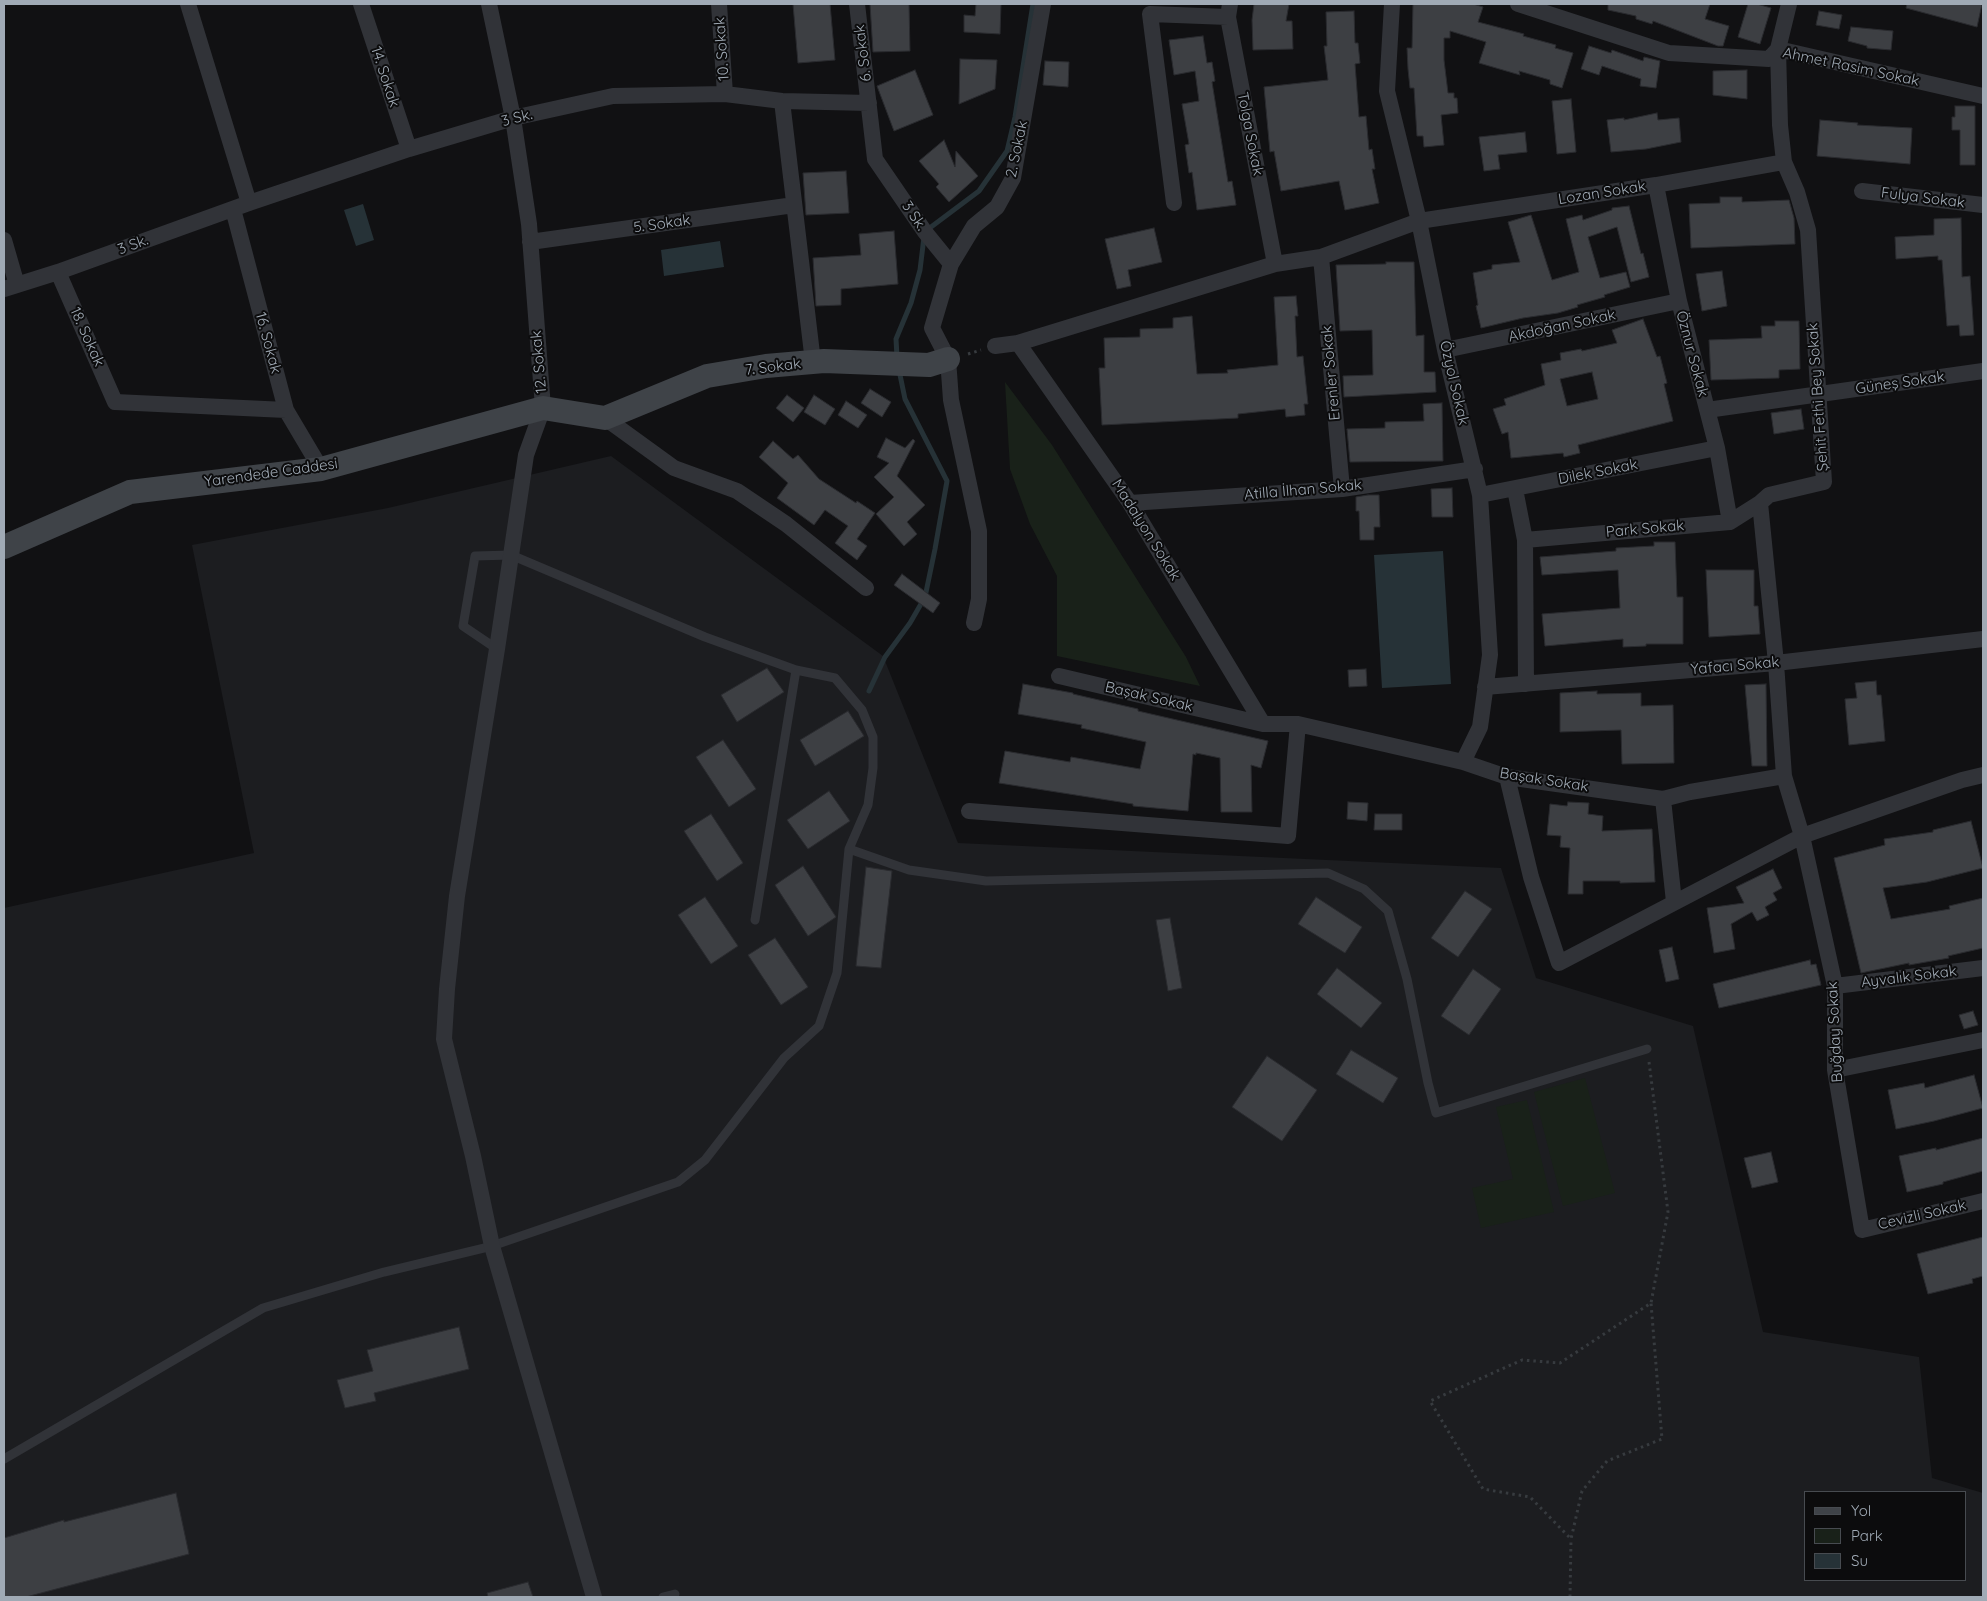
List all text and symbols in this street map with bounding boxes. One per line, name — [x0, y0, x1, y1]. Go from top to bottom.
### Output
street label: 10. Sokak — [711, 17, 733, 81]
street label: 6. Sokak — [851, 23, 875, 83]
street label: 14. Sokak — [367, 44, 403, 110]
street label: Ahmet Rasim Sokak — [1781, 44, 1921, 90]
street label: Tolga Sokak — [1233, 91, 1267, 177]
street label: 3 Sk. — [500, 106, 534, 130]
street label: 2. Sokak — [1002, 119, 1032, 179]
street label: Lozan Sokak — [1557, 177, 1647, 209]
street label: Fulya Sokak — [1880, 184, 1966, 212]
street label: 3 Sk. — [898, 198, 930, 234]
street label: 5. Sokak — [632, 211, 692, 237]
street label: 3 Sk. — [115, 231, 151, 259]
street label: 18. Sokak — [66, 305, 108, 369]
street label: Akdoğan Sokak — [1507, 306, 1617, 346]
street label: Öznur Sokak — [1672, 309, 1712, 399]
street label: 16. Sokak — [251, 310, 285, 376]
street label: Şehit Fethi Bey Sokak — [1804, 322, 1832, 472]
street label: Erenler Sokak — [1318, 325, 1344, 421]
street label: 12. Sokak — [527, 330, 551, 394]
street label: Özyol Sokak — [1436, 339, 1472, 427]
street label: 7. Sokak — [744, 355, 802, 379]
street label: Güneş Sokak — [1854, 368, 1946, 398]
street label: Yarendede Caddesi — [203, 455, 339, 491]
street label: Dilek Sokak — [1557, 455, 1639, 489]
street label: Madalyon Sokak — [1108, 476, 1184, 584]
street label: Atilla İlhan Sokak — [1243, 476, 1363, 504]
street label: Park Sokak — [1605, 517, 1685, 541]
street label: Yafacı Sokak — [1690, 653, 1780, 679]
street label: Başak Sokak — [1103, 678, 1195, 716]
street label: Başak Sokak — [1498, 764, 1590, 796]
street label: Ayvalık Sokak — [1860, 962, 1958, 992]
street label: Buğday Sokak — [1823, 981, 1847, 1083]
street label: Cevizli Sokak — [1876, 1196, 1968, 1234]
legend — [1804, 1491, 1967, 1581]
text: Yol — [1851, 1501, 1871, 1520]
text: Park — [1851, 1526, 1883, 1545]
text: Su — [1851, 1551, 1868, 1570]

